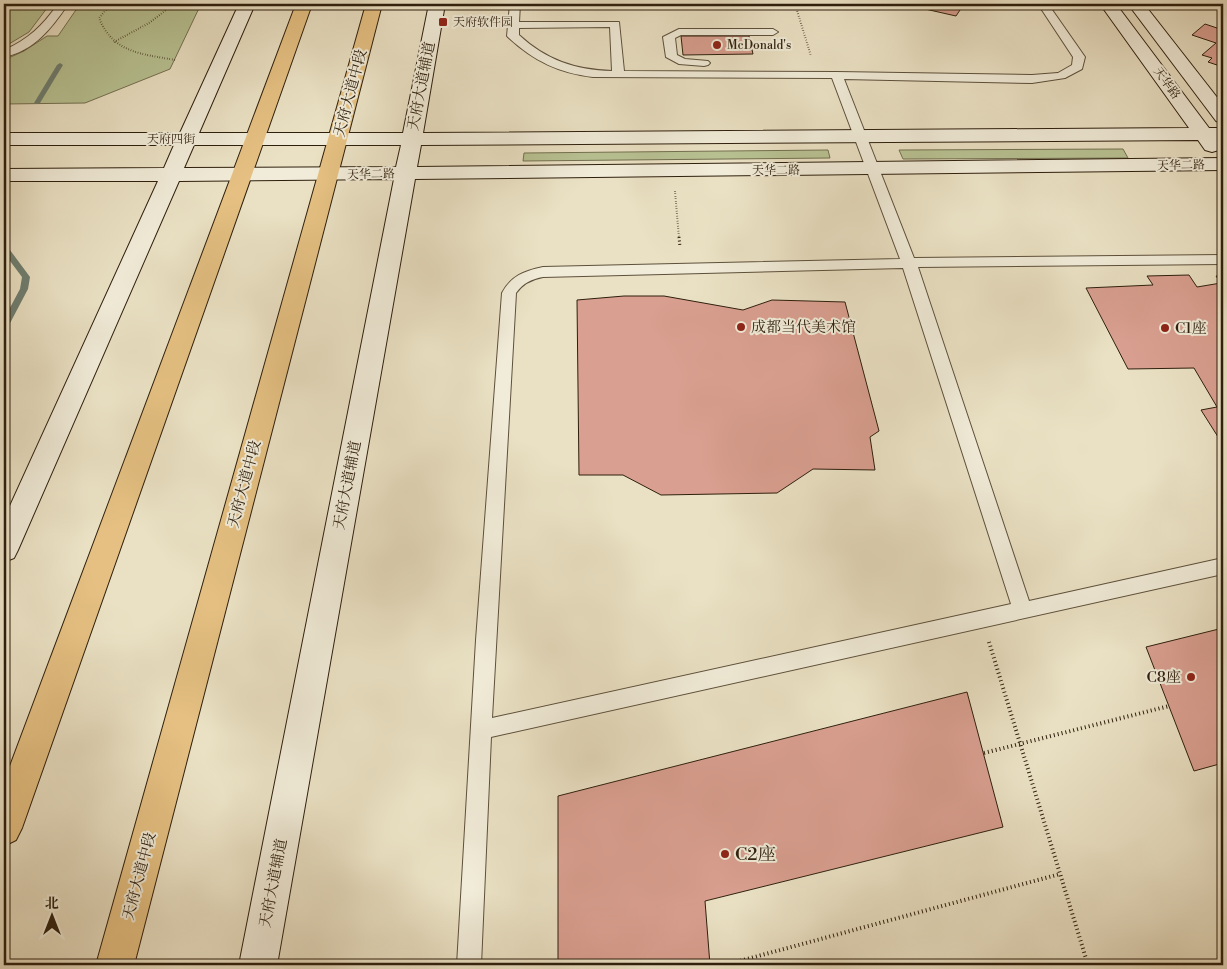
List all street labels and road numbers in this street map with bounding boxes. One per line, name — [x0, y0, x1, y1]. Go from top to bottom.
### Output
street label: 天府大道辅道 — [404, 40, 439, 132]
street label: 天府大道中段 — [330, 47, 371, 139]
street label: 天华路 — [1150, 64, 1183, 102]
street label: 天府四街 — [147, 132, 196, 147]
street label: 天华二路 — [1157, 158, 1205, 173]
street label: 天华二路 — [752, 163, 800, 178]
street label: 天华二路 — [347, 167, 395, 182]
street label: 天府大道中段 — [224, 438, 265, 530]
street label: 天府大道辅道 — [330, 439, 365, 531]
street label: 天府大道中段 — [119, 830, 160, 922]
street label: 天府大道辅道 — [256, 837, 291, 929]

